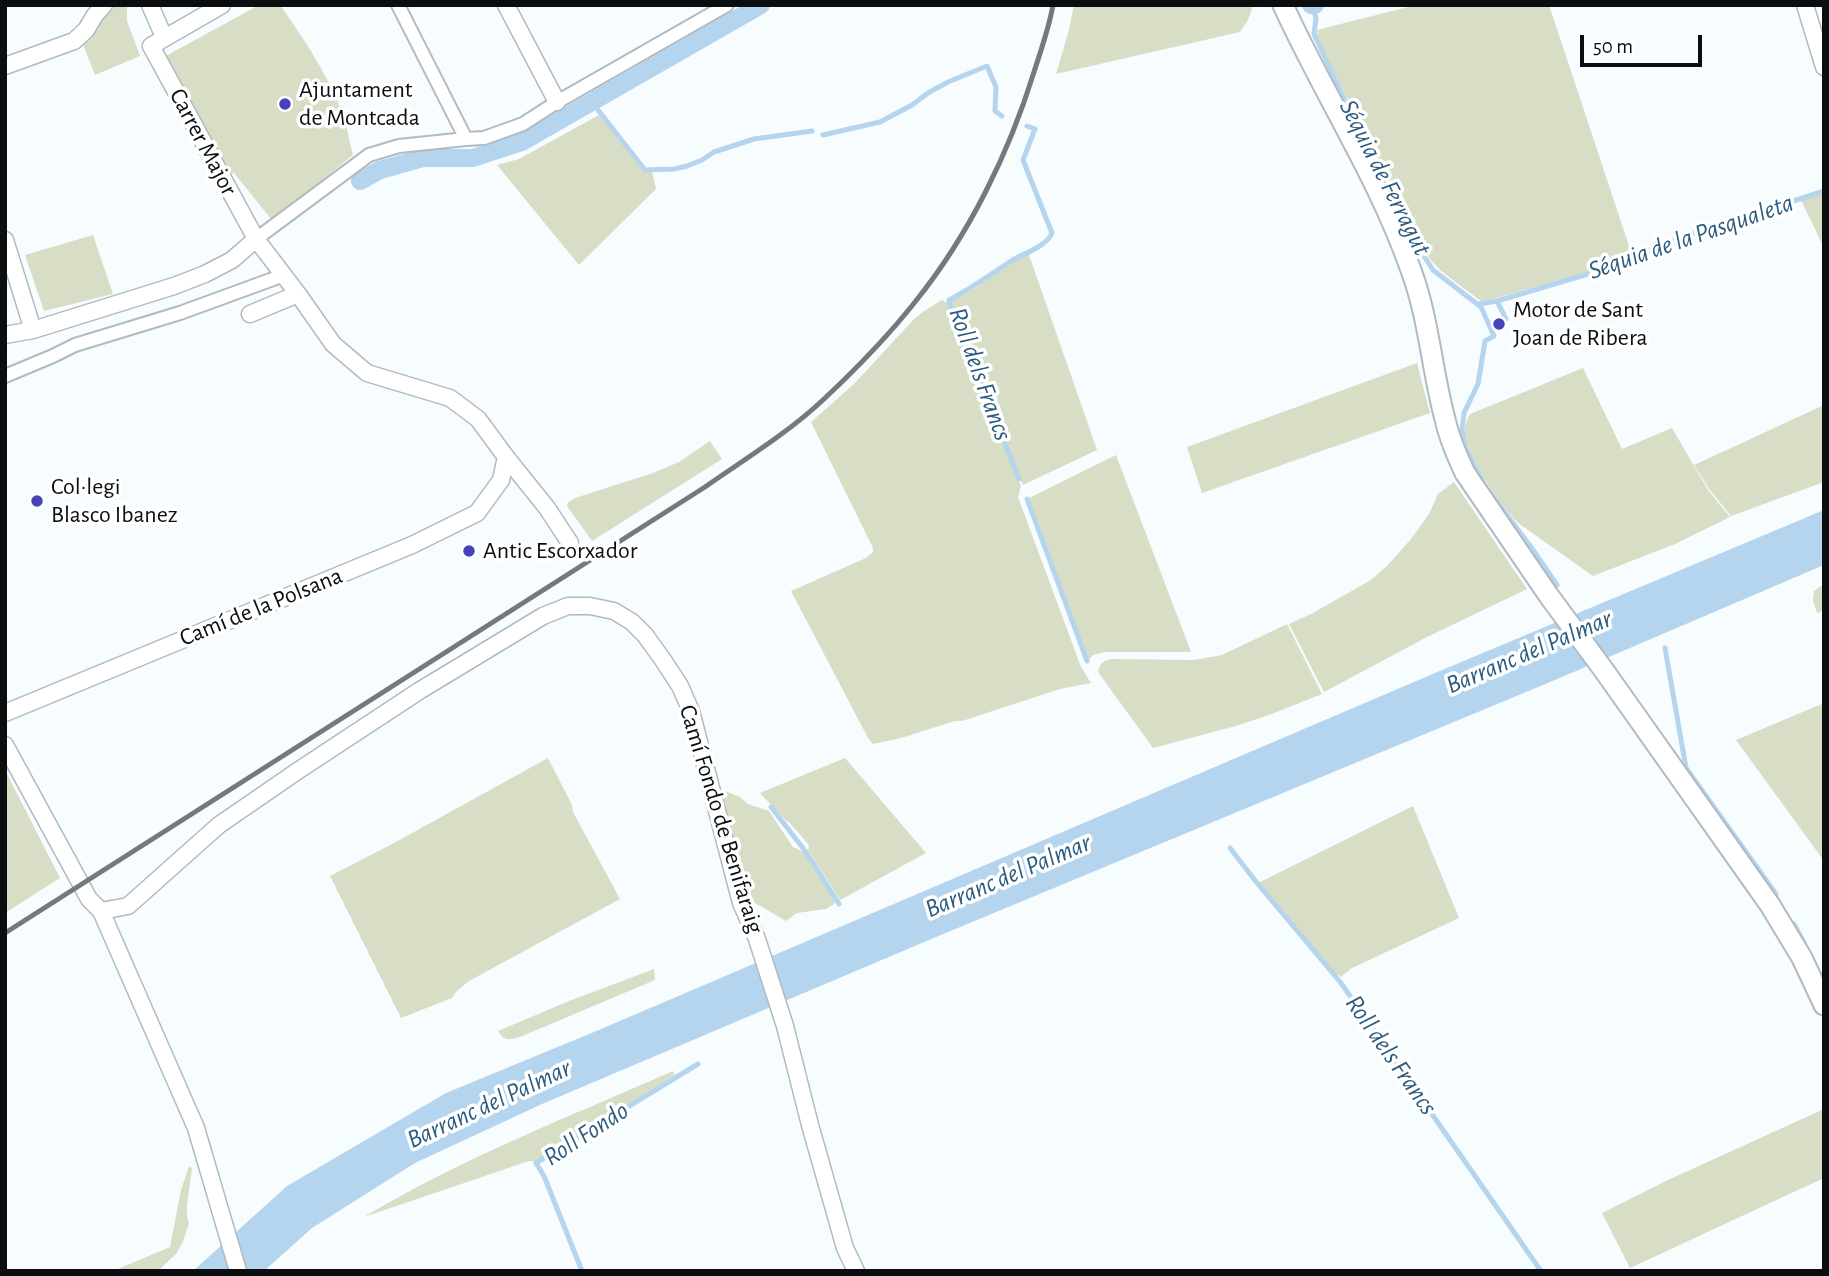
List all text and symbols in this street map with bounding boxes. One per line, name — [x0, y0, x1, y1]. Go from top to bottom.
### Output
scale bar — [1584, 21, 1706, 65]
text: 50 m — [1593, 36, 1633, 57]
place label: Ajuntament de Montcada — [299, 76, 420, 132]
street label: Carrer Major — [163, 84, 243, 200]
water label: Séquia de Ferragut — [1332, 95, 1438, 261]
marker: Ajuntament de Montcada — [277, 96, 293, 112]
water label: Séquia de la Pasqualeta — [1584, 187, 1798, 287]
place label: Motor de Sant Joan de Ribera — [1513, 296, 1648, 352]
water label: Roll dels Francs — [942, 303, 1018, 445]
marker: Motor de Sant Joan de Ribera — [1491, 316, 1507, 332]
place label: Col·legi Blasco Ibanez — [51, 473, 178, 529]
marker: Col·legi Blasco Ibanez — [29, 493, 45, 509]
place label: Antic Escorxador — [483, 537, 637, 565]
marker: Antic Escorxador — [461, 543, 477, 559]
street label: Camí de la Polsana — [175, 561, 347, 653]
water label: Barranc del Palmar — [1441, 603, 1617, 701]
street label: Camí Fondo de Benifaraig — [673, 701, 769, 937]
water label: Barranc del Palmar — [920, 827, 1096, 925]
water label: Roll dels Francs — [1338, 989, 1444, 1121]
water label: Barranc del Palmar — [402, 1052, 576, 1156]
water label: Roll Fondo — [538, 1095, 634, 1173]

